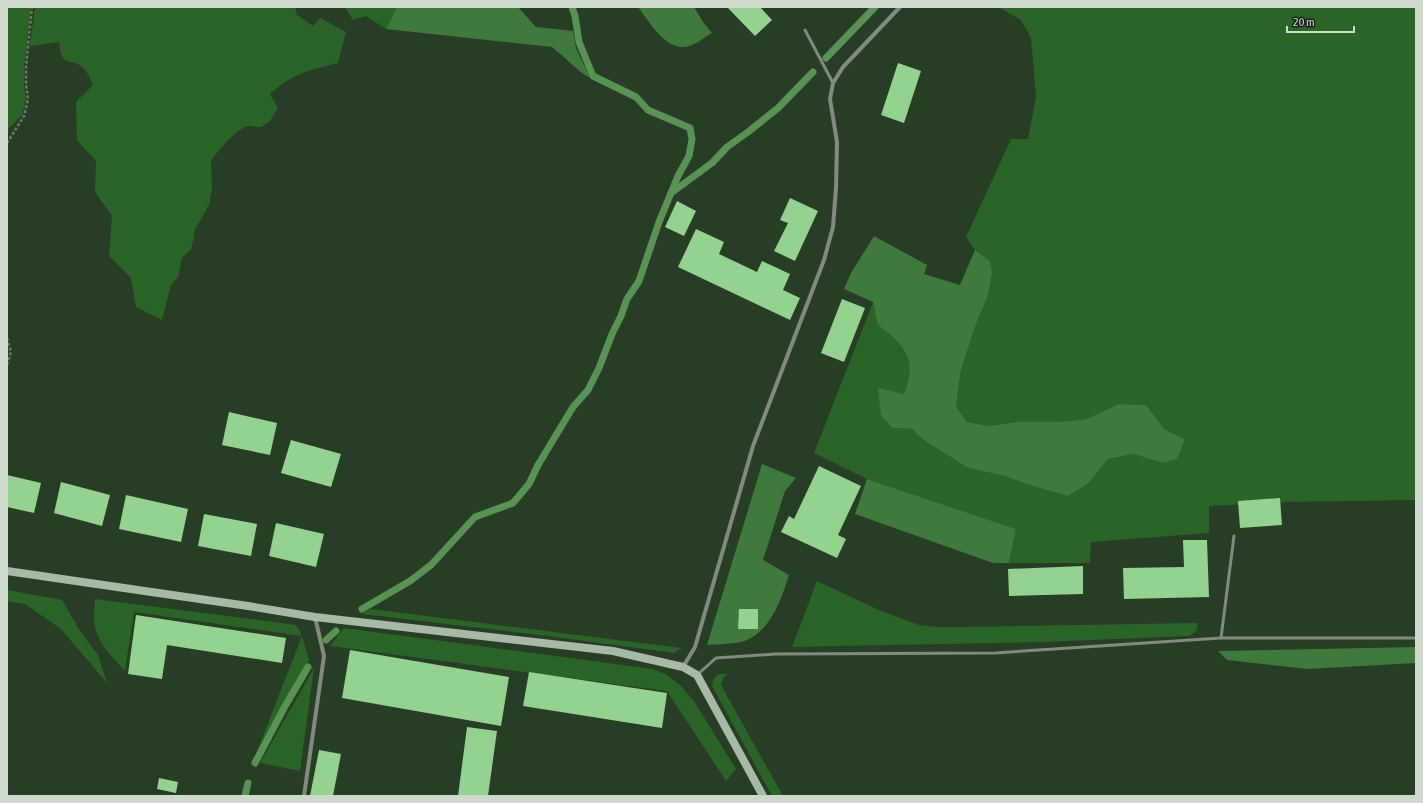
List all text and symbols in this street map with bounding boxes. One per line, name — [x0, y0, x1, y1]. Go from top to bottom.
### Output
scale bar — [1287, 8, 1354, 34]
text: 20 m — [1293, 15, 1315, 29]

